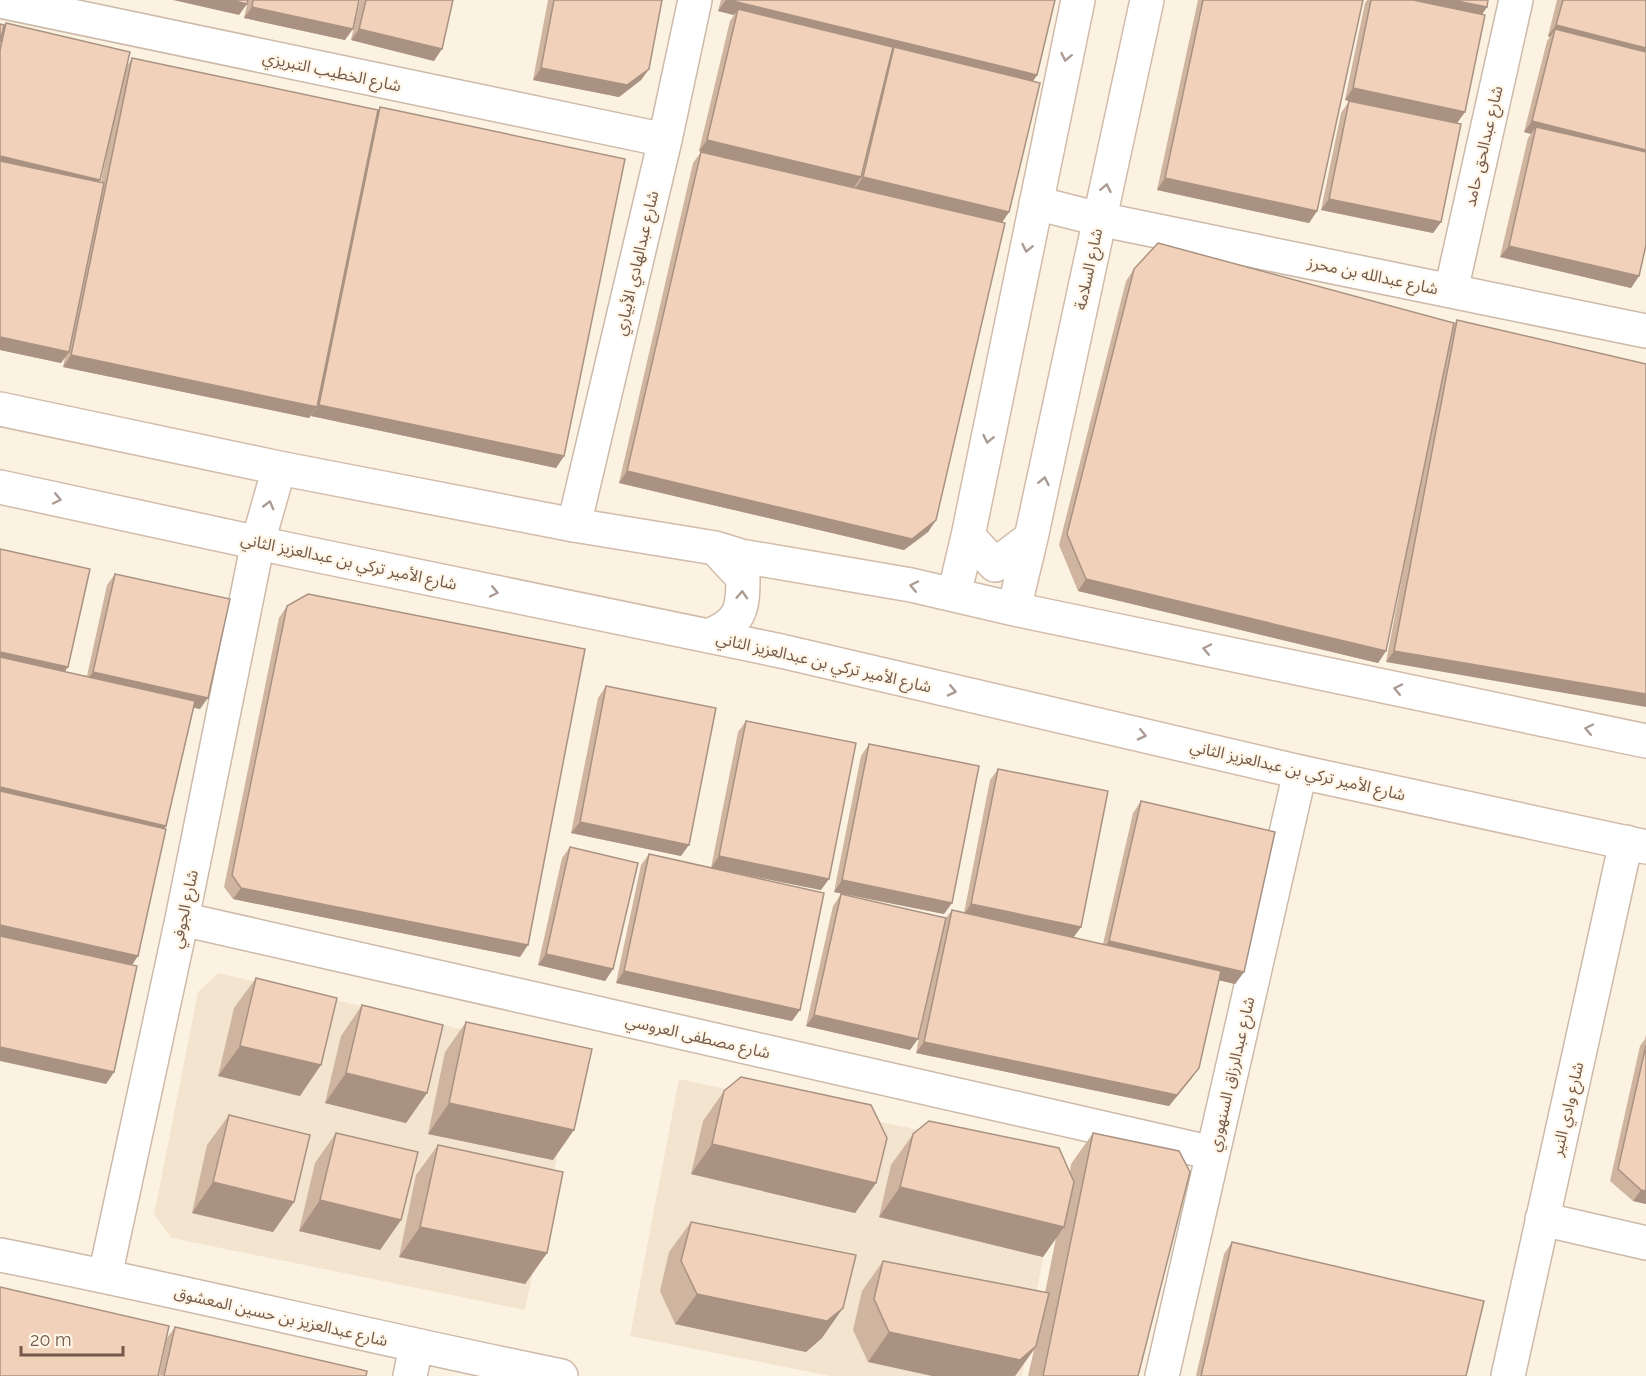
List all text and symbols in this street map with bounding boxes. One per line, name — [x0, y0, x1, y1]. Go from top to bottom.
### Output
street label: شارع الخطيب التبريزي — [260, 48, 403, 98]
one-way arrow — [1060, 52, 1073, 62]
street label: شارع عبدالحق حامد — [1460, 84, 1510, 209]
one-way arrow — [1099, 183, 1112, 193]
street label: شارع عبدالهادي الأبياري — [611, 189, 665, 338]
street label: شارع السلامة — [1071, 227, 1109, 312]
one-way arrow — [1021, 243, 1034, 253]
street label: شارع عبدالله بن محرز — [1304, 252, 1440, 302]
one-way arrow — [982, 434, 995, 444]
one-way arrow — [1036, 476, 1049, 486]
one-way arrow — [52, 492, 62, 505]
one-way arrow — [262, 500, 274, 511]
street label: شارع الأمير تركي بن عبدالعزيز الثاني — [239, 529, 459, 597]
one-way arrow — [909, 580, 919, 593]
one-way arrow — [489, 585, 499, 598]
one-way arrow — [736, 591, 749, 600]
street label: شارع الأمير تركي بن عبدالعزيز الثاني — [714, 628, 933, 699]
one-way arrow — [1202, 643, 1212, 656]
one-way arrow — [947, 683, 957, 696]
one-way arrow — [1393, 683, 1403, 696]
one-way arrow — [1584, 723, 1594, 736]
one-way arrow — [1136, 728, 1146, 741]
street label: شارع الأمير تركي بن عبدالعزيز الثاني — [1188, 736, 1407, 807]
street label: شارع الجوفي — [167, 868, 205, 951]
street label: شارع عبدالرزاق السنهوري — [1204, 995, 1261, 1154]
street label: شارع مصطفى العروسي — [623, 1011, 772, 1065]
street label: شارع وادي النير — [1547, 1060, 1590, 1160]
street label: شارع عبدالعزيز بن حسين المعشوق — [172, 1283, 390, 1353]
scale bar — [21, 1319, 123, 1357]
text: 20 m — [30, 1329, 72, 1350]

